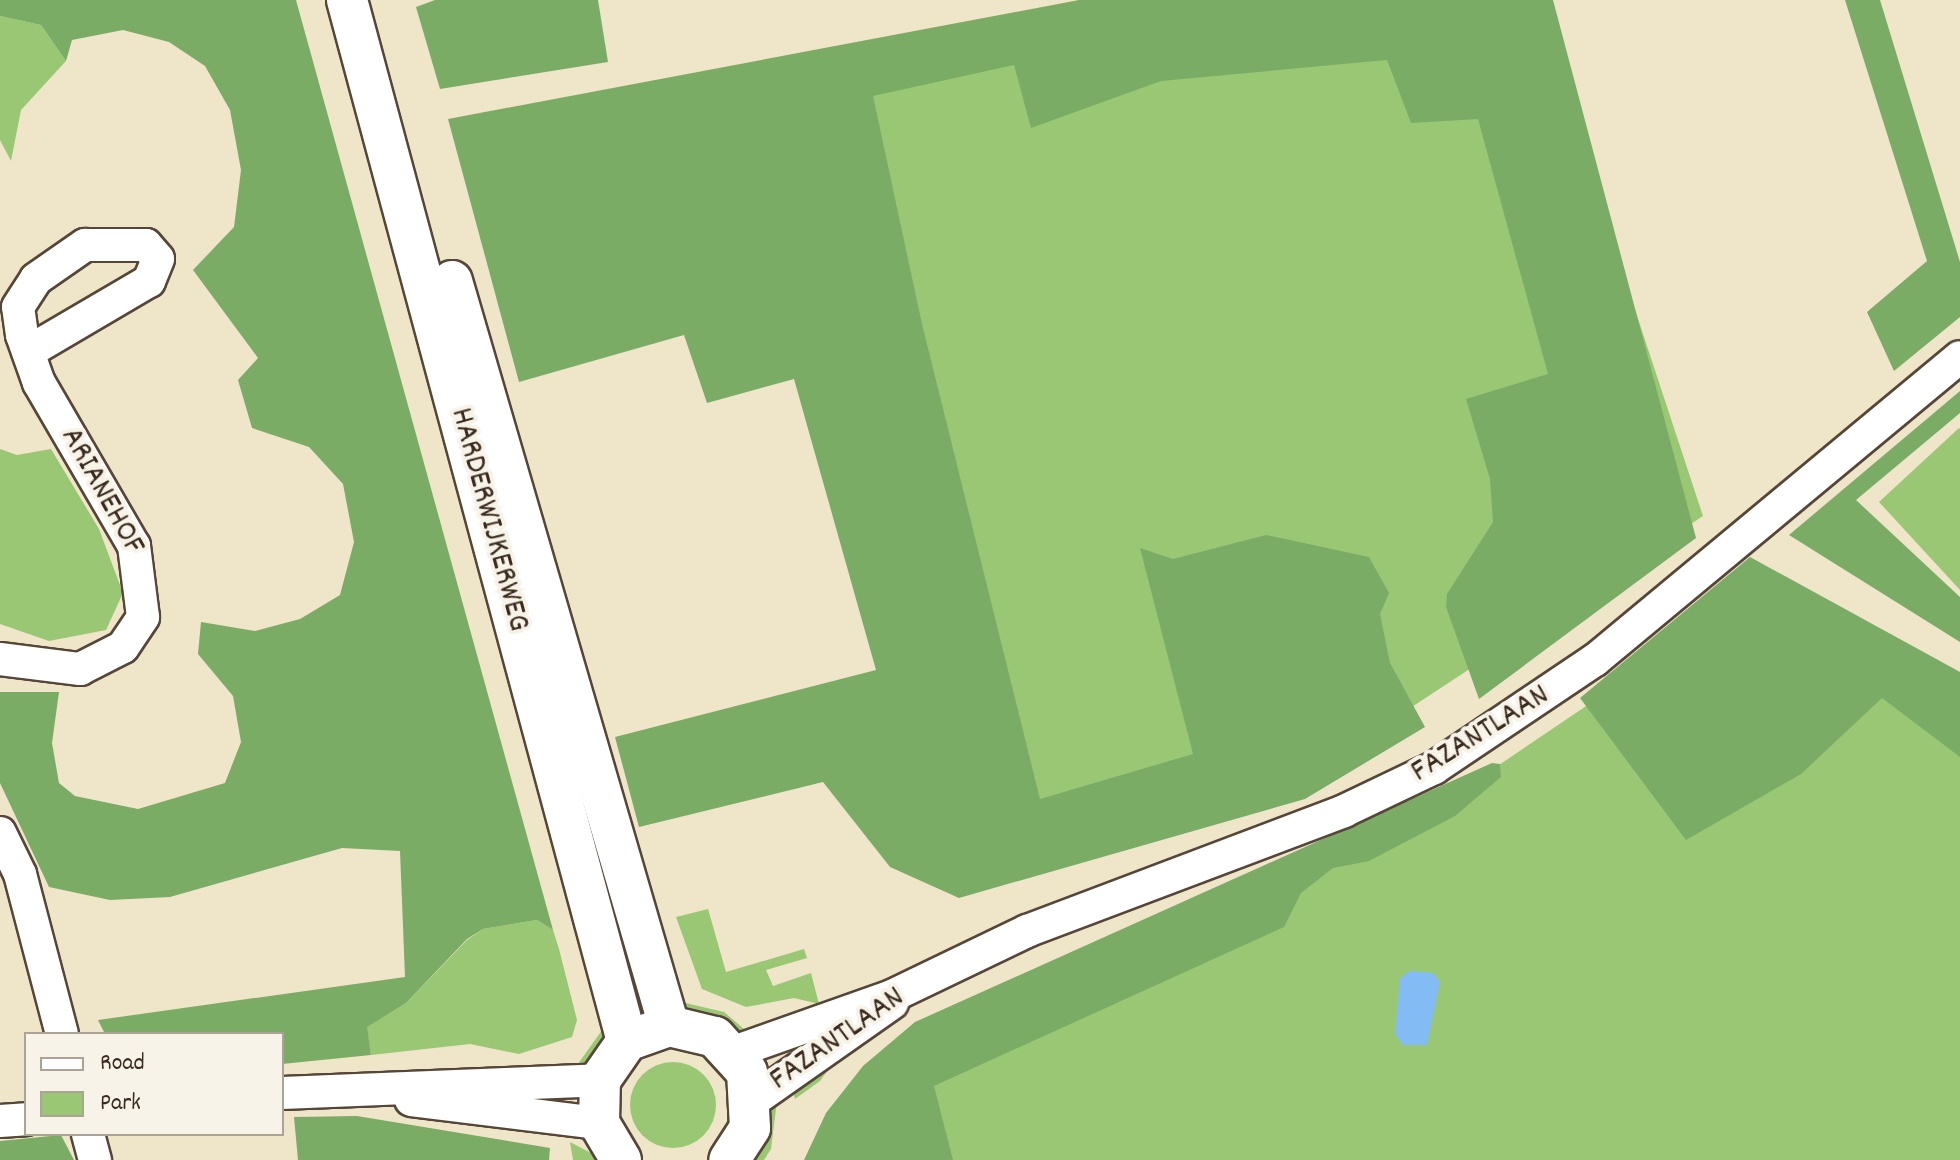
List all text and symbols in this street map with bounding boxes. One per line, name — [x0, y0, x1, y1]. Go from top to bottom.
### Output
street label: HARDERWIJKERWEG — [440, 404, 536, 636]
street label: ARIANEHOF — [50, 422, 152, 562]
street label: FAZANTLAAN — [1405, 677, 1557, 793]
street label: FAZANTLAAN — [763, 980, 913, 1100]
legend — [24, 1032, 284, 1136]
text: Road — [100, 1047, 145, 1081]
text: Park — [100, 1087, 141, 1121]

